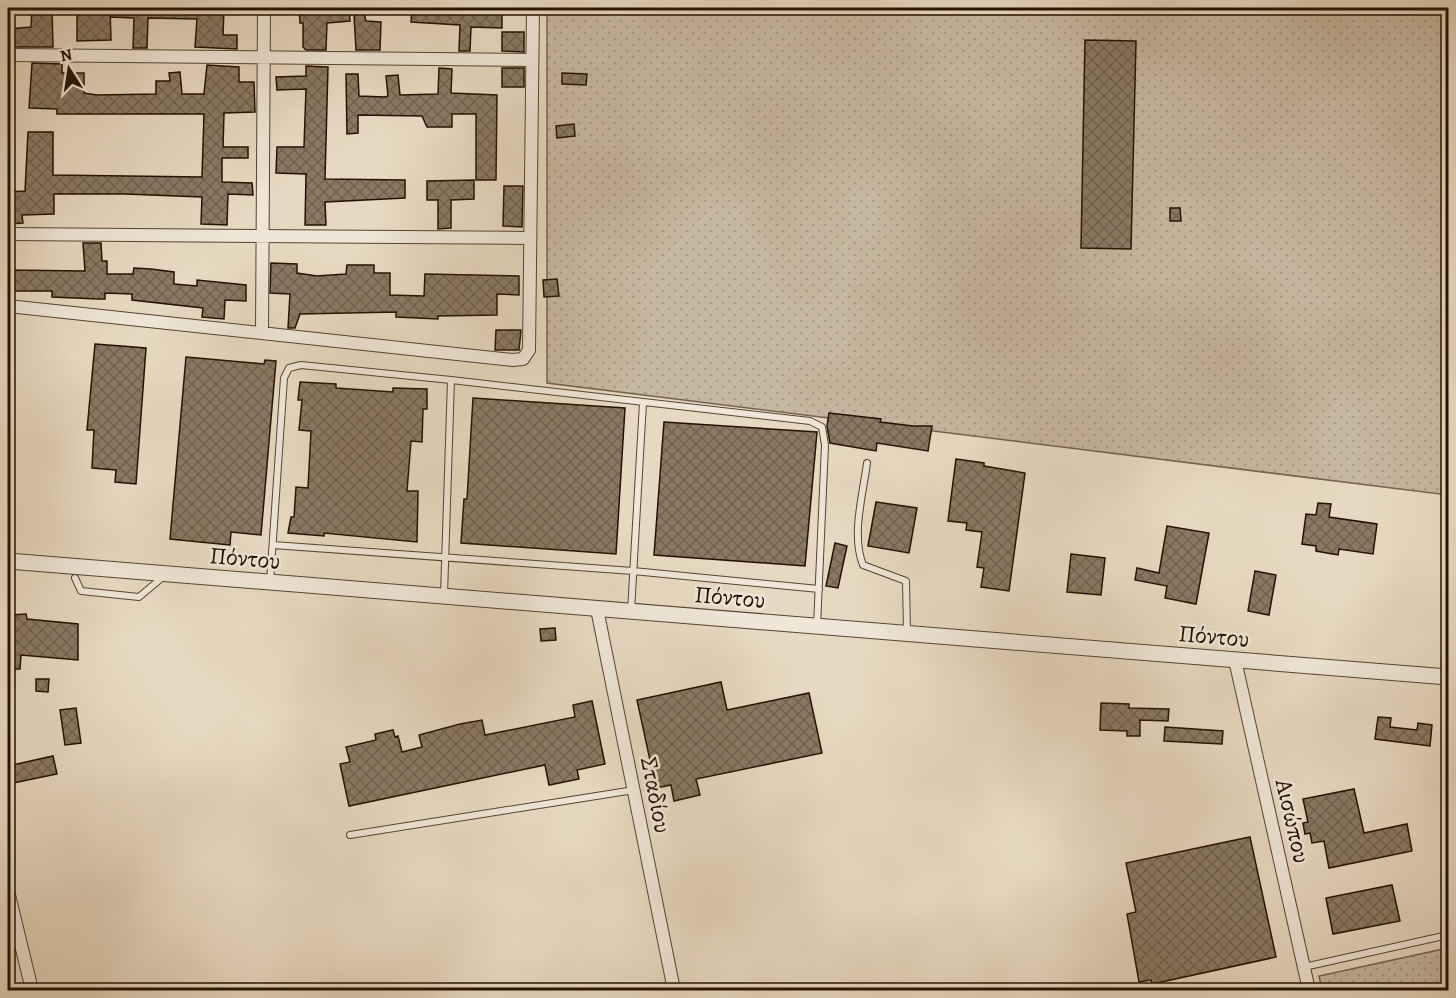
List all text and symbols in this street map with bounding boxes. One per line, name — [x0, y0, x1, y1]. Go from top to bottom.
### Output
north arrow — [39, 39, 99, 99]
text: N — [58, 43, 74, 67]
street label: Πόντου — [208, 539, 282, 577]
street label: Πόντου — [693, 578, 767, 616]
street label: Πόντου — [1177, 617, 1251, 655]
street label: Σταδίου — [633, 754, 679, 836]
street label: Αισώπου — [1268, 775, 1318, 866]

